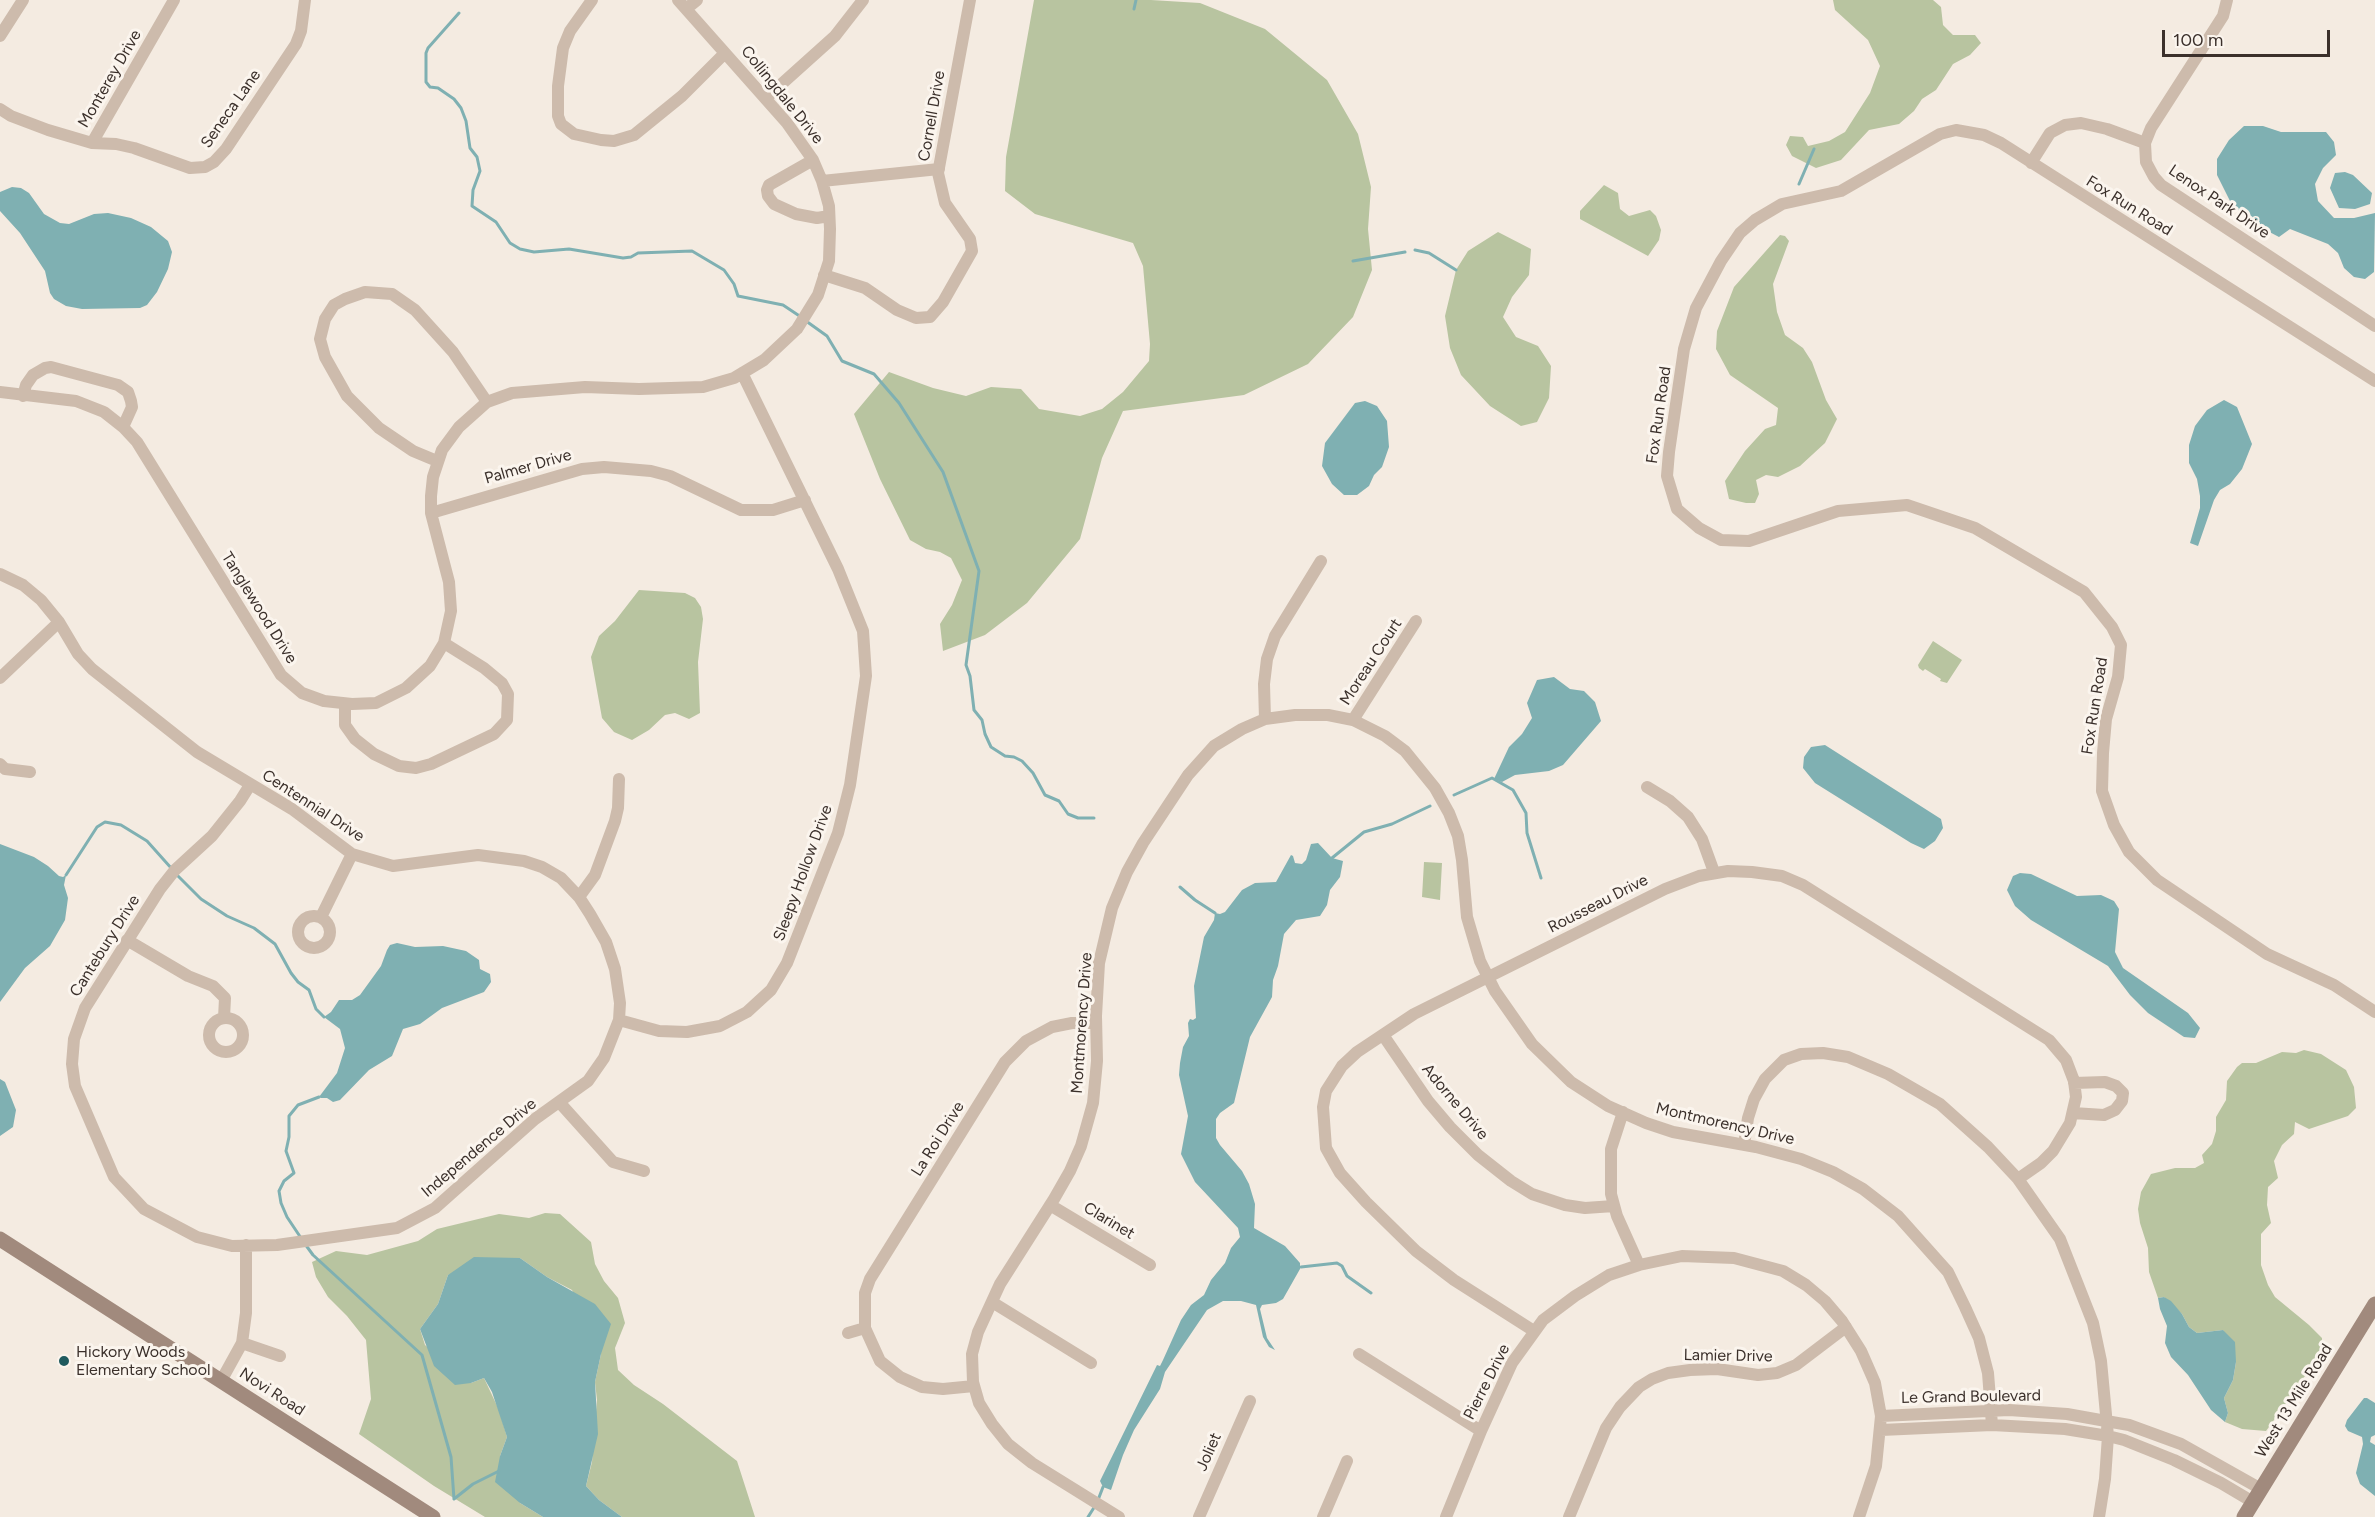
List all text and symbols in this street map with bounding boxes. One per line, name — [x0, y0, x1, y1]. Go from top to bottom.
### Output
scale bar — [2165, 18, 2333, 56]
street label: Monterey Drive — [74, 27, 146, 131]
text: 100 m — [2173, 29, 2223, 51]
street label: Collingdale Drive — [737, 42, 827, 148]
street label: Seneca Lane — [197, 66, 265, 152]
street label: Cornell Drive — [915, 69, 949, 163]
street label: Lenox Park Drive — [2165, 161, 2273, 243]
street label: Fox Run Road — [2082, 172, 2176, 240]
street label: Fox Run Road — [1643, 365, 1675, 465]
street label: Palmer Drive — [482, 445, 574, 489]
street label: Tanglewood Drive — [217, 549, 301, 667]
street label: Moreau Court — [1336, 615, 1406, 709]
street label: Fox Run Road — [2078, 656, 2112, 756]
street label: Centennial Drive — [258, 766, 368, 846]
street label: Sleepy Hollow Drive — [769, 802, 837, 944]
street label: Rousseau Drive — [1545, 870, 1651, 938]
street label: Cantebury Drive — [66, 892, 144, 1000]
street label: Montmorency Drive — [1067, 952, 1097, 1094]
street label: Adorne Drive — [1418, 1060, 1492, 1144]
street label: Independence Drive — [418, 1094, 540, 1202]
street label: La Roi Drive — [907, 1098, 969, 1180]
street label: Montmorency Drive — [1654, 1099, 1796, 1149]
street label: Clarinet — [1080, 1198, 1138, 1244]
street label: Pierre Drive — [1460, 1341, 1514, 1423]
street label: West 13 Mile Road — [2251, 1341, 2337, 1461]
place label: Hickory Woods Elementary School — [76, 1342, 210, 1380]
street label: Lamier Drive — [1683, 1346, 1773, 1366]
marker: Hickory Woods Elementary School — [57, 1354, 71, 1368]
street label: Novi Road — [236, 1364, 308, 1420]
street label: Le Grand Boulevard — [1901, 1386, 2041, 1408]
street label: Joliet — [1192, 1430, 1226, 1474]

